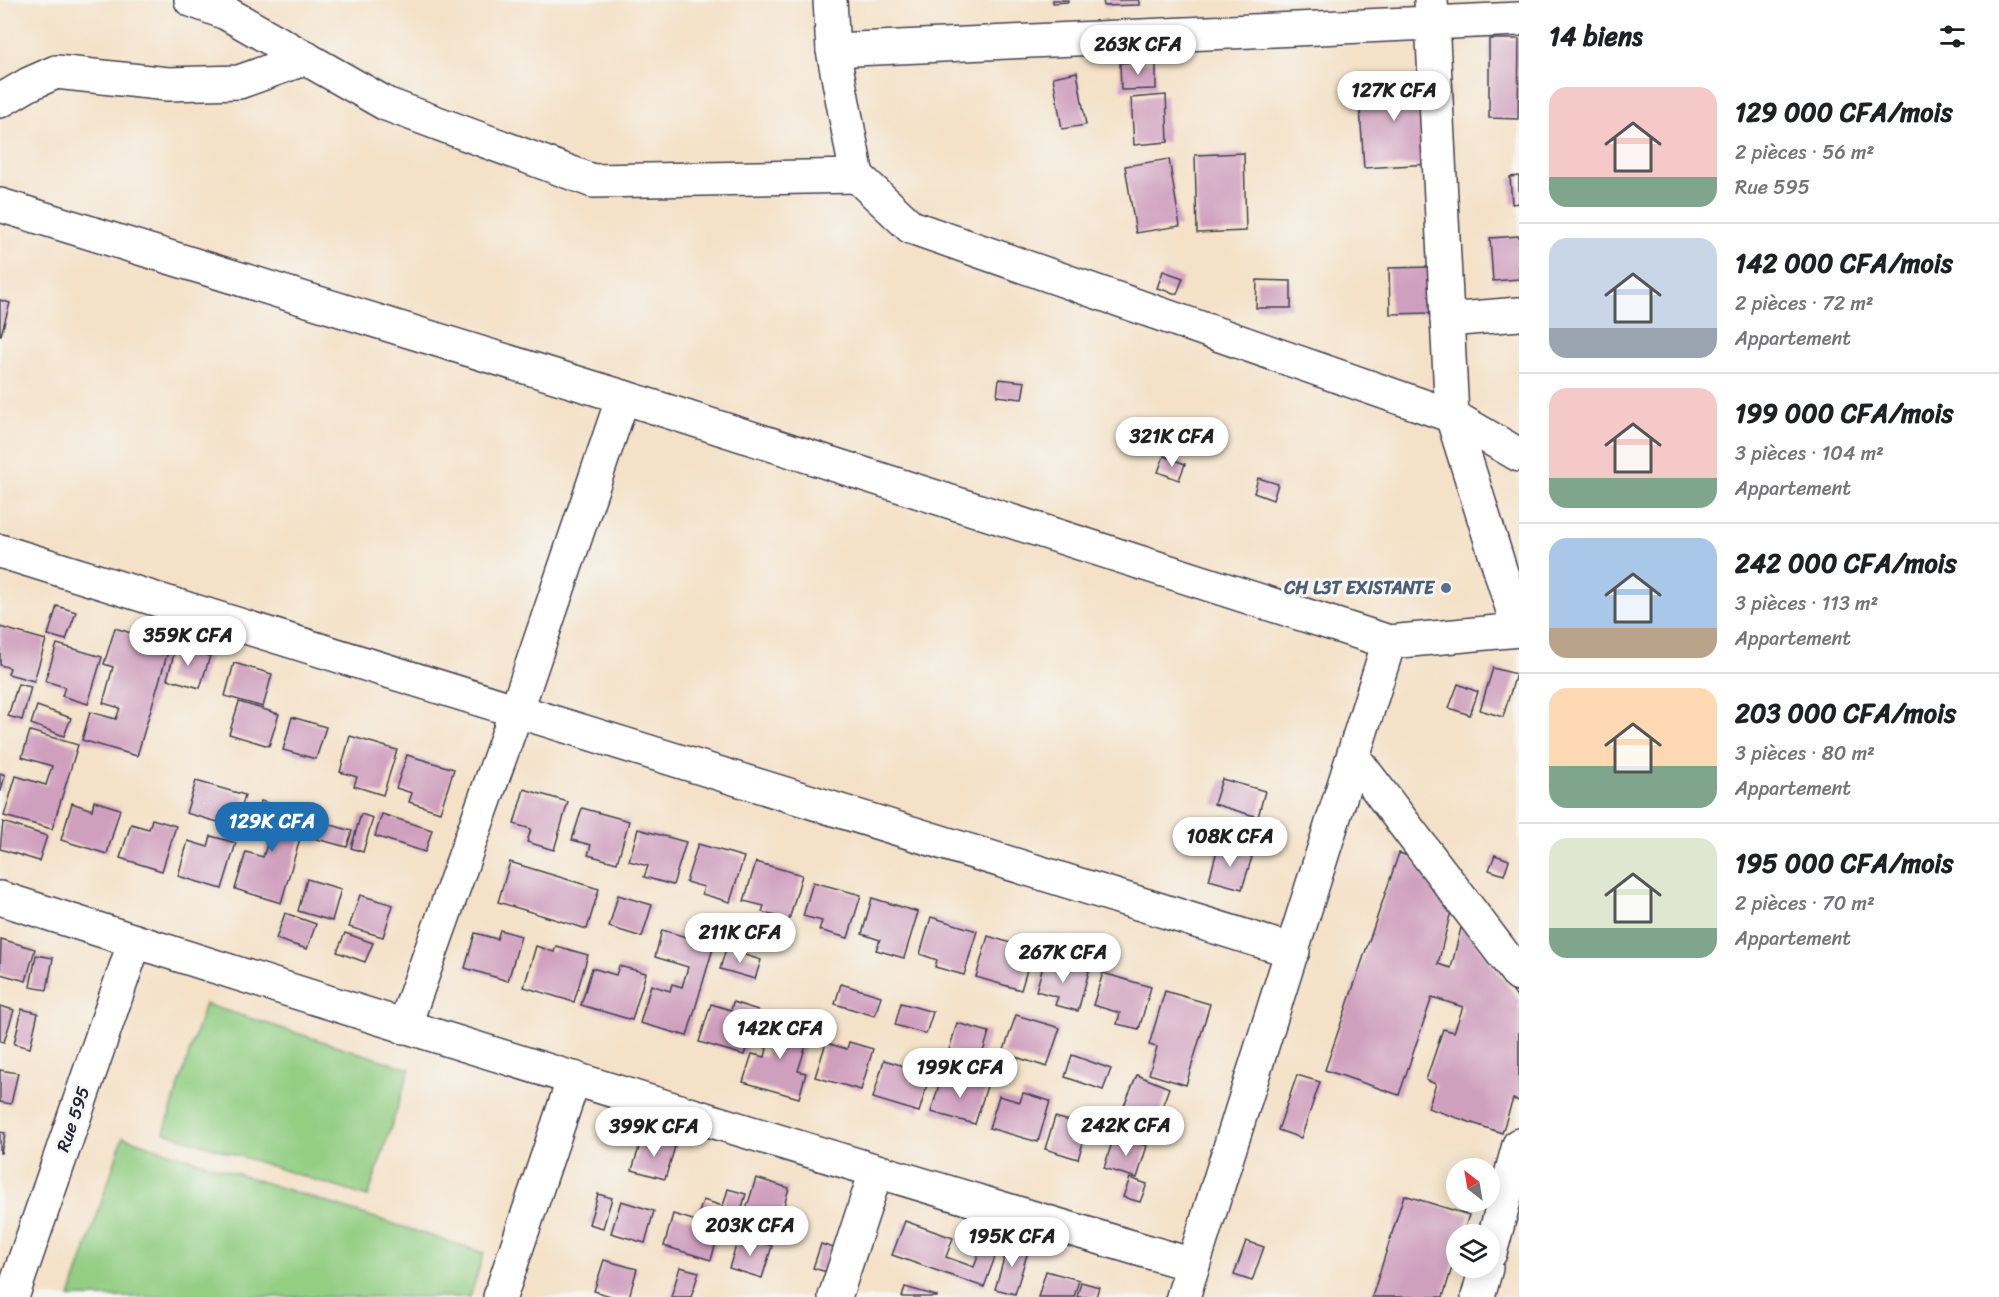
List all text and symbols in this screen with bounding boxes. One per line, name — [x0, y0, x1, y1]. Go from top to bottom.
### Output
text: 14 biens — [1549, 13, 1643, 59]
icon: filters — [1936, 20, 1969, 53]
pin: 263K CFA — [1076, 25, 1200, 76]
text: 263K CFA — [1094, 27, 1182, 62]
pin: 127K CFA — [1332, 71, 1456, 122]
text: 127K CFA — [1351, 73, 1437, 108]
text: 129 000 CFA/mois — [1735, 89, 1953, 135]
icon: home — [1597, 111, 1669, 183]
text: 2 pièces · 56 m² — [1735, 135, 1874, 170]
text: Rue 595 — [1735, 170, 1810, 205]
text: 142 000 CFA/mois — [1735, 240, 1953, 286]
icon: home — [1597, 262, 1669, 334]
text: 2 pièces · 72 m² — [1735, 286, 1874, 321]
text: Appartement — [1735, 321, 1851, 356]
text: 199 000 CFA/mois — [1735, 390, 1954, 436]
icon: home — [1597, 412, 1669, 484]
pin: 321K CFA — [1110, 417, 1234, 468]
text: 321K CFA — [1130, 419, 1214, 454]
text: 3 pièces · 104 m² — [1735, 436, 1884, 471]
text: Appartement — [1735, 471, 1851, 506]
text: 242 000 CFA/mois — [1735, 540, 1957, 586]
icon: home — [1597, 562, 1669, 634]
place label: CH L3T EXISTANTE — [1283, 572, 1436, 604]
marker: CH L3T EXISTANTE — [1439, 581, 1453, 595]
text: 3 pièces · 113 m² — [1735, 586, 1878, 621]
pin: 359K CFA — [126, 616, 250, 667]
text: 359K CFA — [143, 618, 233, 653]
text: Appartement — [1735, 621, 1851, 656]
text: 203 000 CFA/mois — [1735, 690, 1956, 736]
icon: home — [1597, 712, 1669, 784]
text: 3 pièces · 80 m² — [1735, 736, 1875, 771]
text: Appartement — [1735, 771, 1851, 806]
pin: 129K CFA — [210, 802, 334, 853]
text: 129K CFA — [229, 804, 315, 839]
pin: 108K CFA — [1168, 817, 1292, 868]
text: 108K CFA — [1186, 819, 1274, 854]
text: 195 000 CFA/mois — [1735, 840, 1953, 886]
icon: home — [1597, 862, 1669, 934]
text: 2 pièces · 70 m² — [1735, 886, 1875, 921]
pin: 211K CFA — [678, 913, 802, 964]
text: 211K CFA — [699, 915, 781, 950]
text: Appartement — [1735, 921, 1851, 956]
pin: 267K CFA — [1001, 933, 1125, 984]
text: 267K CFA — [1019, 935, 1107, 970]
pin: 142K CFA — [718, 1009, 842, 1060]
text: 142K CFA — [737, 1011, 823, 1046]
pin: 199K CFA — [898, 1048, 1022, 1099]
text: 199K CFA — [917, 1050, 1004, 1085]
street label: Rue 595 — [47, 1082, 99, 1156]
pin: 242K CFA — [1064, 1106, 1188, 1157]
pin: 399K CFA — [592, 1107, 716, 1158]
text: 242K CFA — [1081, 1108, 1171, 1143]
text: 399K CFA — [609, 1109, 699, 1144]
north arrow — [1446, 1158, 1500, 1212]
map controls — [1446, 1158, 1500, 1278]
pin: 203K CFA — [688, 1206, 812, 1257]
text: 203K CFA — [705, 1208, 795, 1243]
pin: 195K CFA — [950, 1217, 1074, 1268]
text: 195K CFA — [969, 1219, 1055, 1254]
button: layers — [1446, 1224, 1500, 1278]

